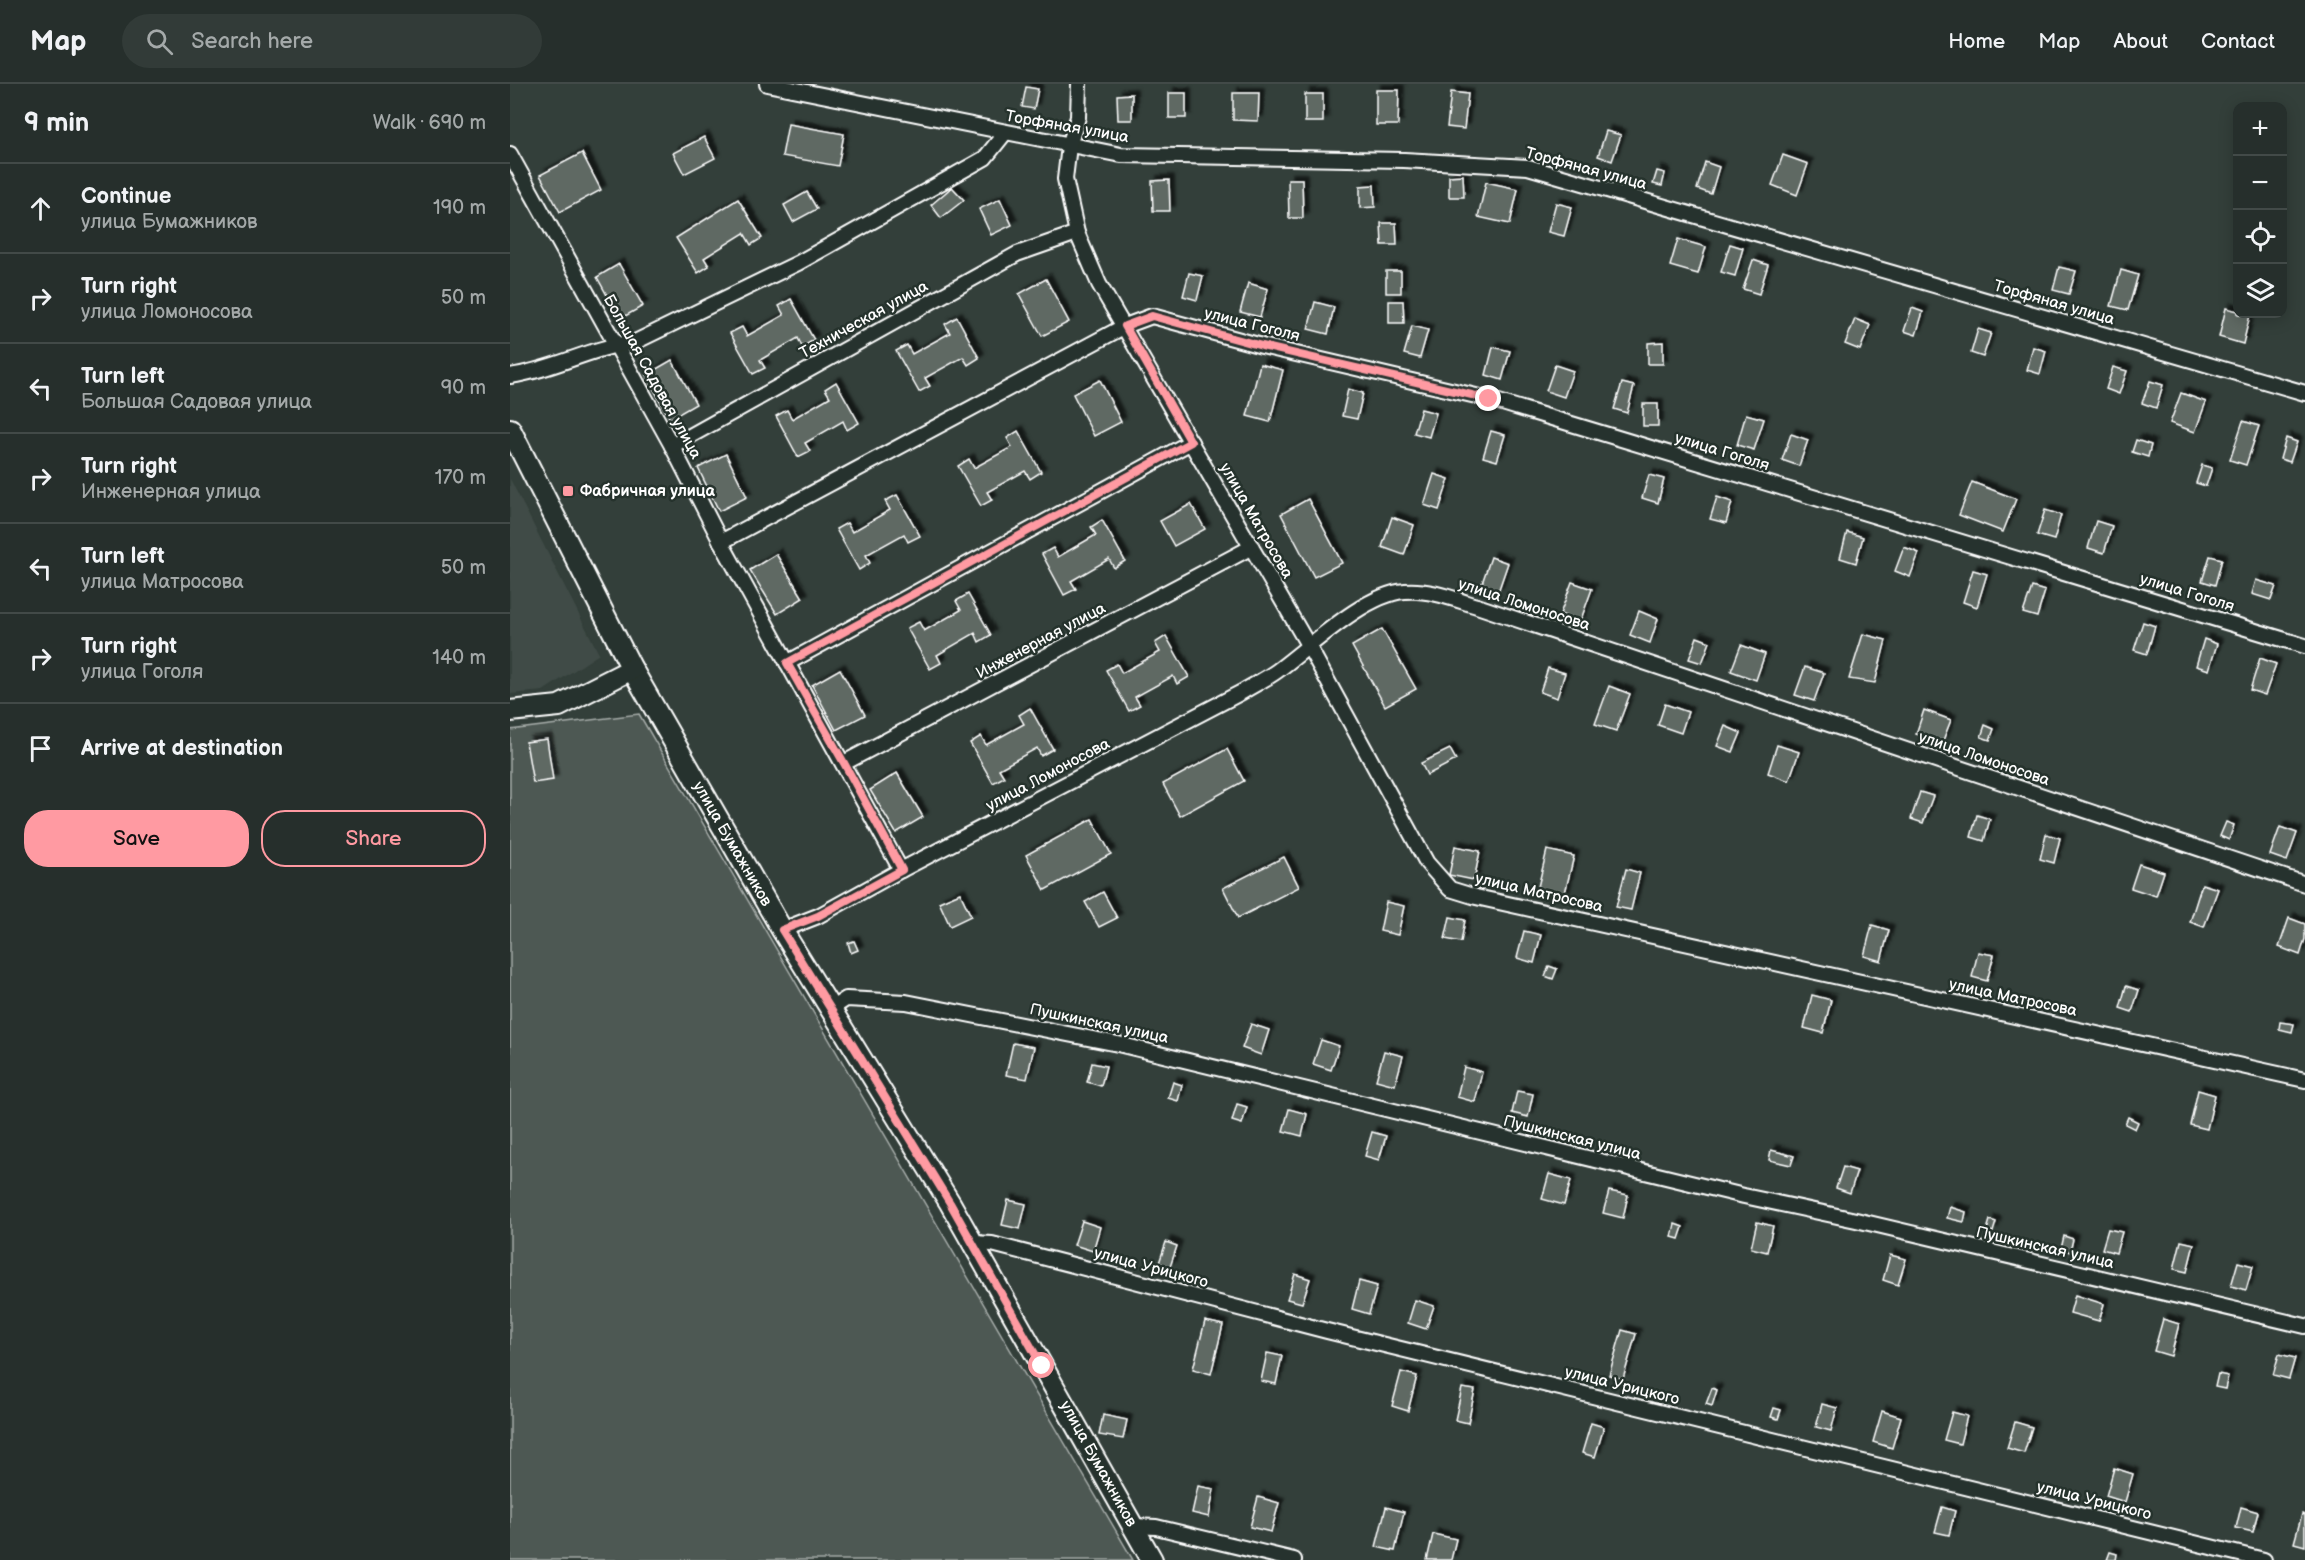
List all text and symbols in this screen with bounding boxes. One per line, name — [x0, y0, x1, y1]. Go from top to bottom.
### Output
search box — [122, 14, 542, 68]
text: Map — [30, 25, 86, 58]
icon: search — [143, 25, 176, 58]
text: Search here — [191, 28, 313, 55]
text: Home — [1948, 29, 2005, 54]
text: Map — [2038, 29, 2080, 54]
text: About — [2113, 29, 2168, 54]
text: Contact — [2201, 29, 2275, 54]
map controls — [2233, 102, 2287, 318]
button: + — [2233, 102, 2287, 156]
street label: Торфяная улица — [1004, 107, 1131, 147]
text: 9 min — [24, 108, 89, 139]
text: Walk · 690 m — [373, 111, 486, 135]
street label: Торфяная улица — [1523, 144, 1649, 194]
button: − — [2233, 156, 2287, 210]
text: Continue — [81, 183, 171, 210]
icon: ahead — [24, 192, 57, 225]
text: 190 m — [433, 196, 486, 220]
text: улица Бумажников — [81, 210, 257, 234]
button: locate — [2233, 210, 2287, 264]
button: layers — [2233, 264, 2287, 318]
text: Turn right — [81, 273, 177, 300]
street label: Техническая улица — [797, 277, 932, 363]
street label: Торфяная улица — [1991, 277, 2117, 329]
icon: right — [24, 282, 57, 315]
text: 50 m — [441, 286, 486, 310]
street label: Большая Садовая улица — [599, 292, 705, 463]
text: улица Ломоносова — [81, 300, 253, 324]
street label: улица Гоголя — [1202, 304, 1302, 346]
text: Turn left — [81, 363, 165, 390]
icon: left — [24, 372, 57, 405]
text: 90 m — [441, 376, 486, 400]
route end — [1475, 385, 1501, 411]
text: Большая Садовая улица — [81, 390, 312, 414]
street label: улица Гоголя — [1672, 429, 1772, 475]
text: Turn right — [81, 453, 177, 480]
street label: улица Матросова — [1215, 460, 1297, 583]
icon: right — [24, 462, 57, 495]
text: 170 m — [435, 466, 486, 490]
text: Инженерная улица — [81, 480, 261, 504]
place label: Фабричная улица — [580, 482, 716, 501]
marker: Фабричная улица — [561, 484, 575, 498]
text: Turn left — [81, 543, 165, 570]
icon: left — [24, 552, 57, 585]
text: 50 m — [441, 556, 486, 580]
text: улица Матросова — [81, 570, 244, 594]
street label: улица Гоголя — [2137, 570, 2237, 616]
street label: улица Ломоносова — [1456, 575, 1593, 635]
street label: Инженерная улица — [973, 599, 1109, 683]
text: Turn right — [81, 633, 177, 660]
icon: right — [24, 642, 57, 675]
text: 140 m — [432, 646, 486, 670]
text: улица Гоголя — [81, 660, 203, 684]
street label: улица Ломоносова — [1916, 728, 2053, 791]
icon: arrive — [24, 732, 57, 765]
street label: улица Ломоносова — [983, 734, 1114, 816]
text: Arrive at destination — [81, 735, 283, 762]
street label: улица Бумажников — [688, 778, 776, 910]
button: Save — [24, 810, 249, 867]
button: Share — [261, 810, 486, 867]
street label: улица Матросова — [1473, 869, 1605, 917]
street label: улица Матросова — [1947, 975, 2079, 1021]
street label: Пушкинская улица — [1028, 1000, 1171, 1048]
street label: Пушкинская улица — [1501, 1112, 1643, 1164]
street label: Пушкинская улица — [1974, 1223, 2116, 1273]
street label: улица Урицкого — [1092, 1244, 1210, 1292]
route start — [1028, 1352, 1054, 1378]
street label: улица Урицкого — [1563, 1363, 1681, 1409]
street label: улица Бумажников — [1055, 1398, 1141, 1531]
street label: улица Урицкого — [2035, 1478, 2153, 1524]

